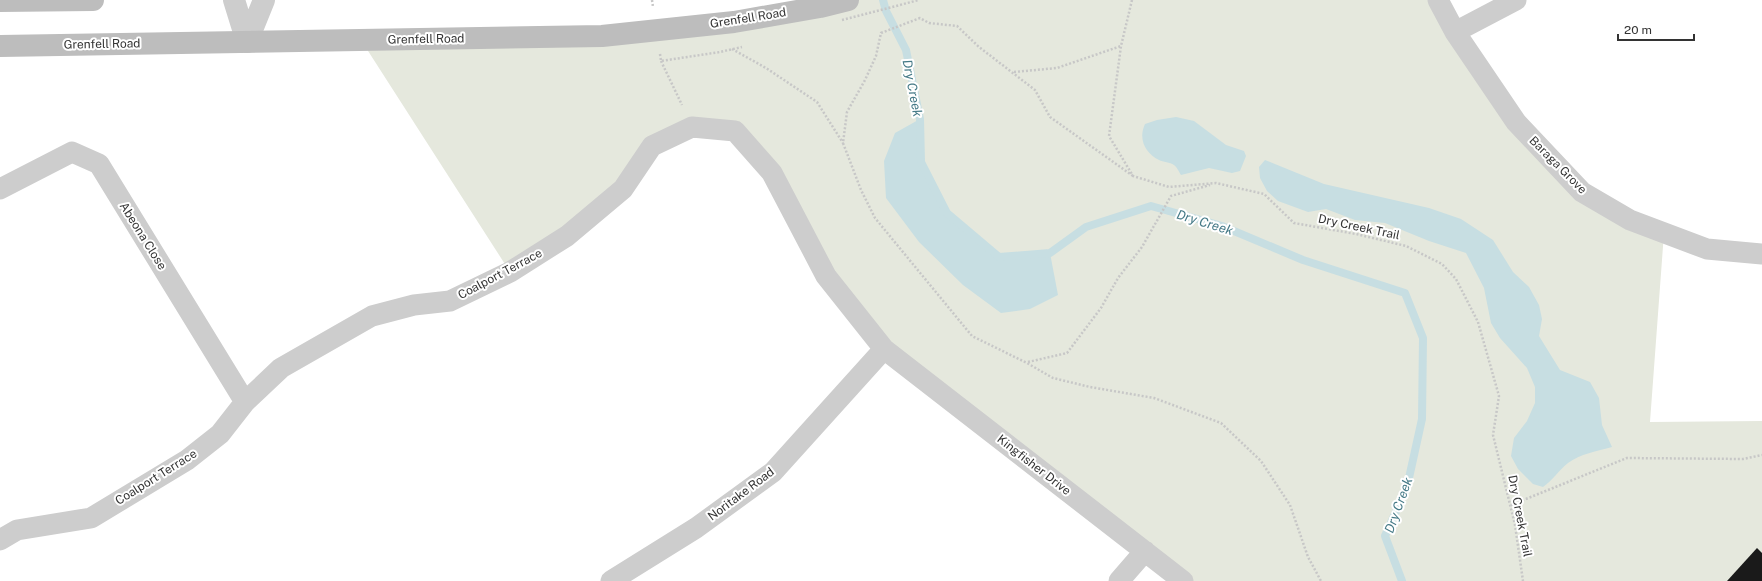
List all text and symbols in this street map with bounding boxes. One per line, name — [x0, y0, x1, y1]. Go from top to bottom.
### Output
street label: Grenfell Road — [709, 5, 787, 31]
scale bar — [1618, 16, 1694, 42]
text: 20 m — [1624, 23, 1652, 37]
street label: Grenfell Road — [387, 31, 465, 47]
street label: Grenfell Road — [63, 36, 141, 52]
water label: Dry Creek — [900, 58, 925, 118]
street label: Baraga Grove — [1526, 133, 1590, 197]
street label: Abeona Close — [117, 200, 169, 272]
water label: Dry Creek — [1175, 207, 1235, 238]
street label: Dry Creek Trail — [1317, 212, 1401, 243]
street label: Coalport Terrace — [455, 246, 545, 302]
street label: Kingfisher Drive — [994, 432, 1074, 498]
street label: Coalport Terrace — [113, 446, 199, 508]
street label: Noritake Road — [705, 465, 777, 523]
street label: Dry Creek Trail — [1505, 474, 1535, 558]
water label: Dry Creek — [1381, 475, 1415, 535]

